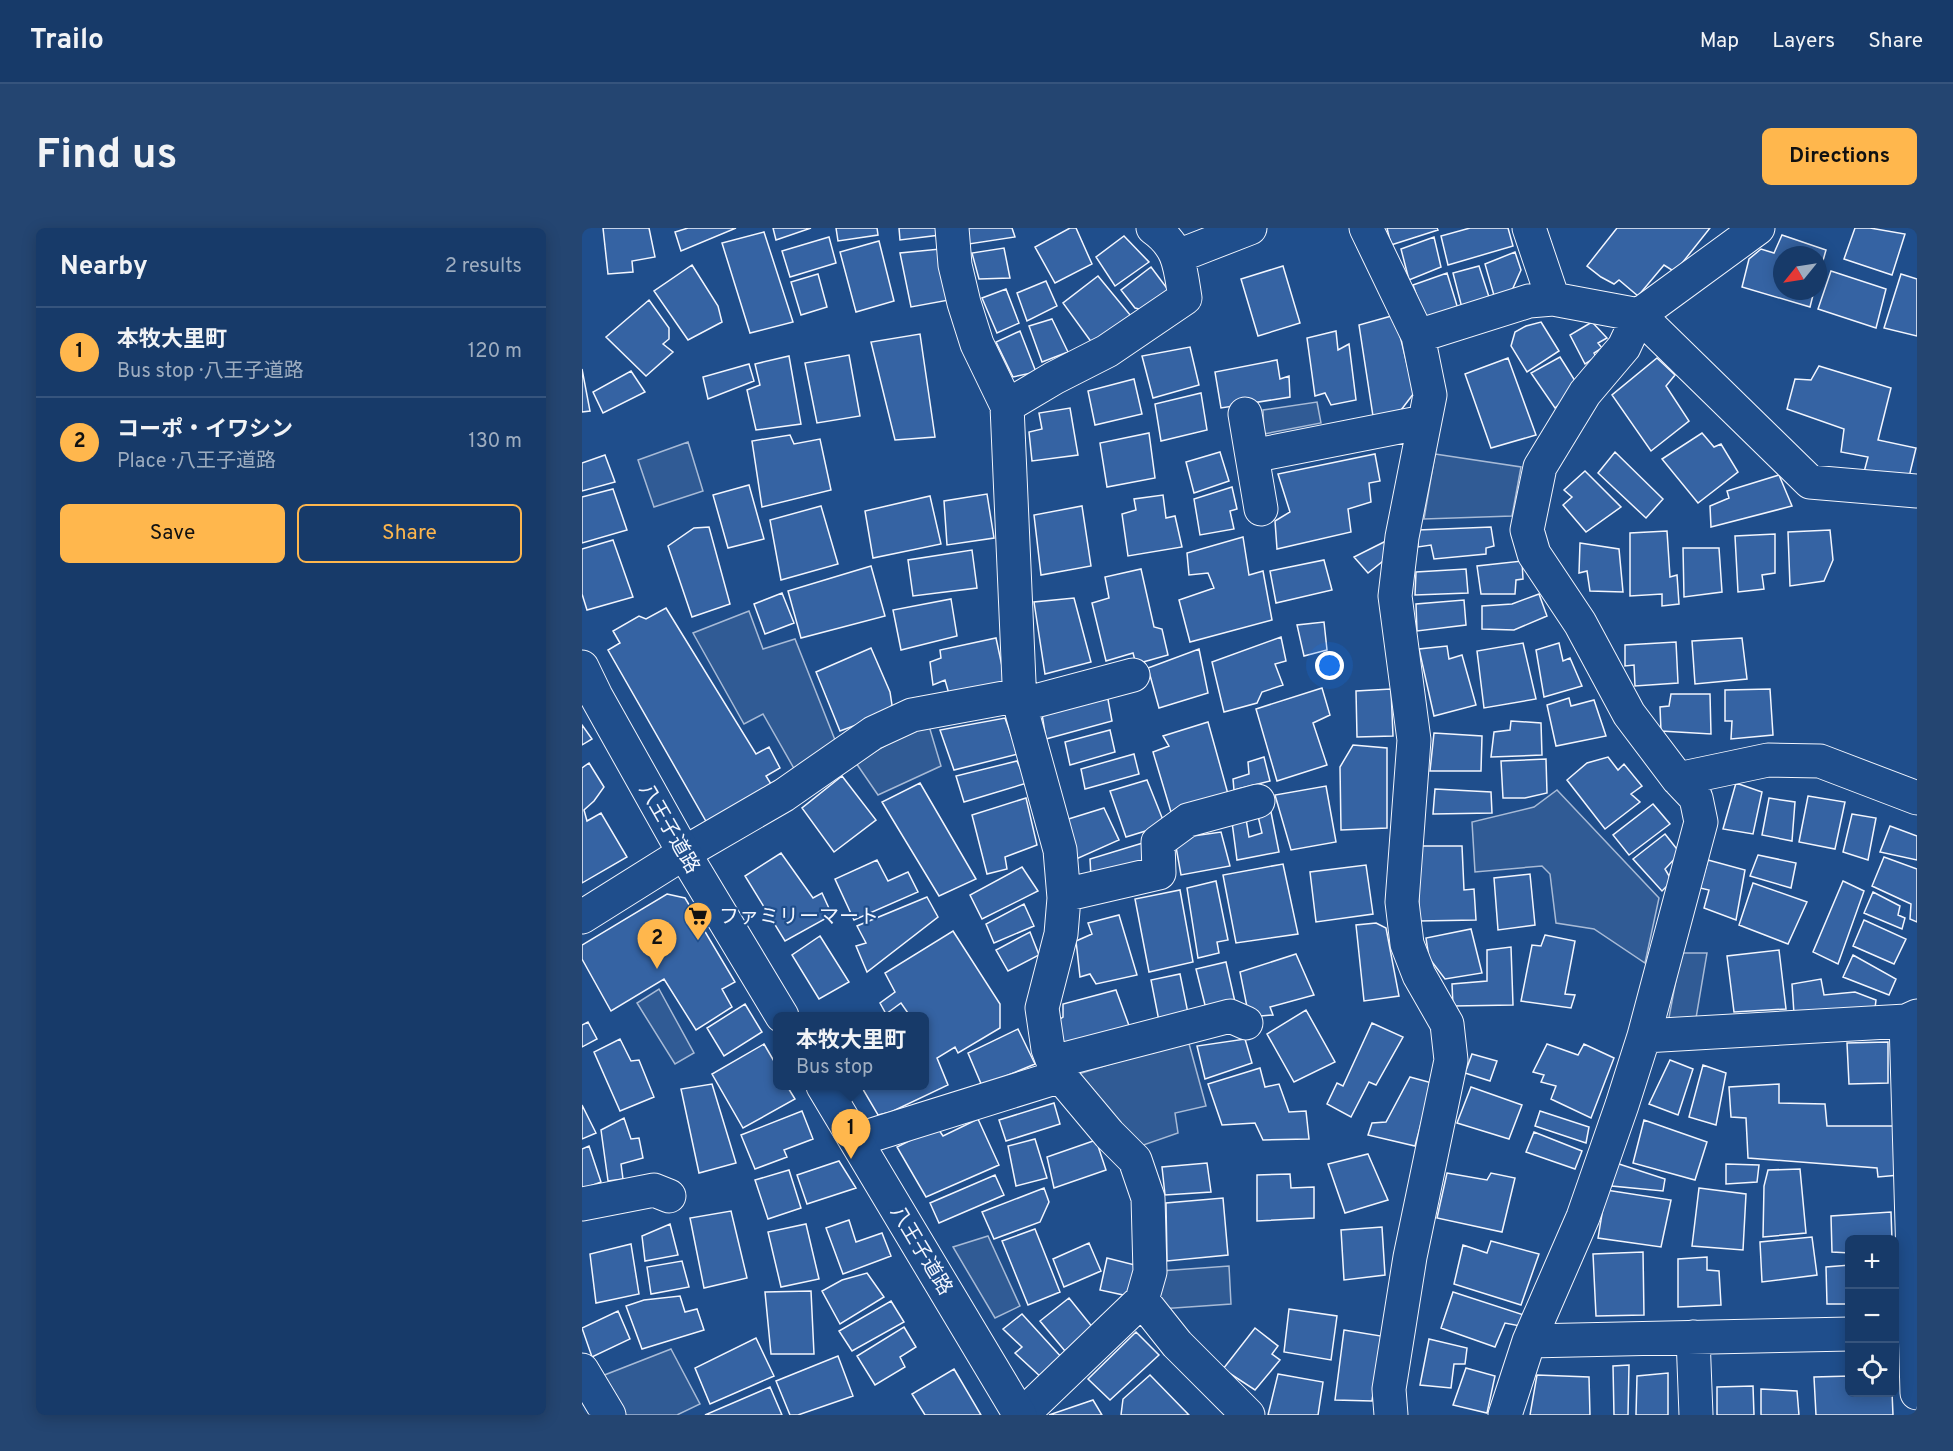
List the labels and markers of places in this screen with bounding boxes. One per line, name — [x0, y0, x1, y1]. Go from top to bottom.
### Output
supermarket icon: ファミリーマート — [682, 900, 714, 942]
place label: ファミリーマート — [719, 905, 879, 931]
pin: 2 — [638, 920, 676, 969]
pin: 1 — [832, 1110, 870, 1159]

